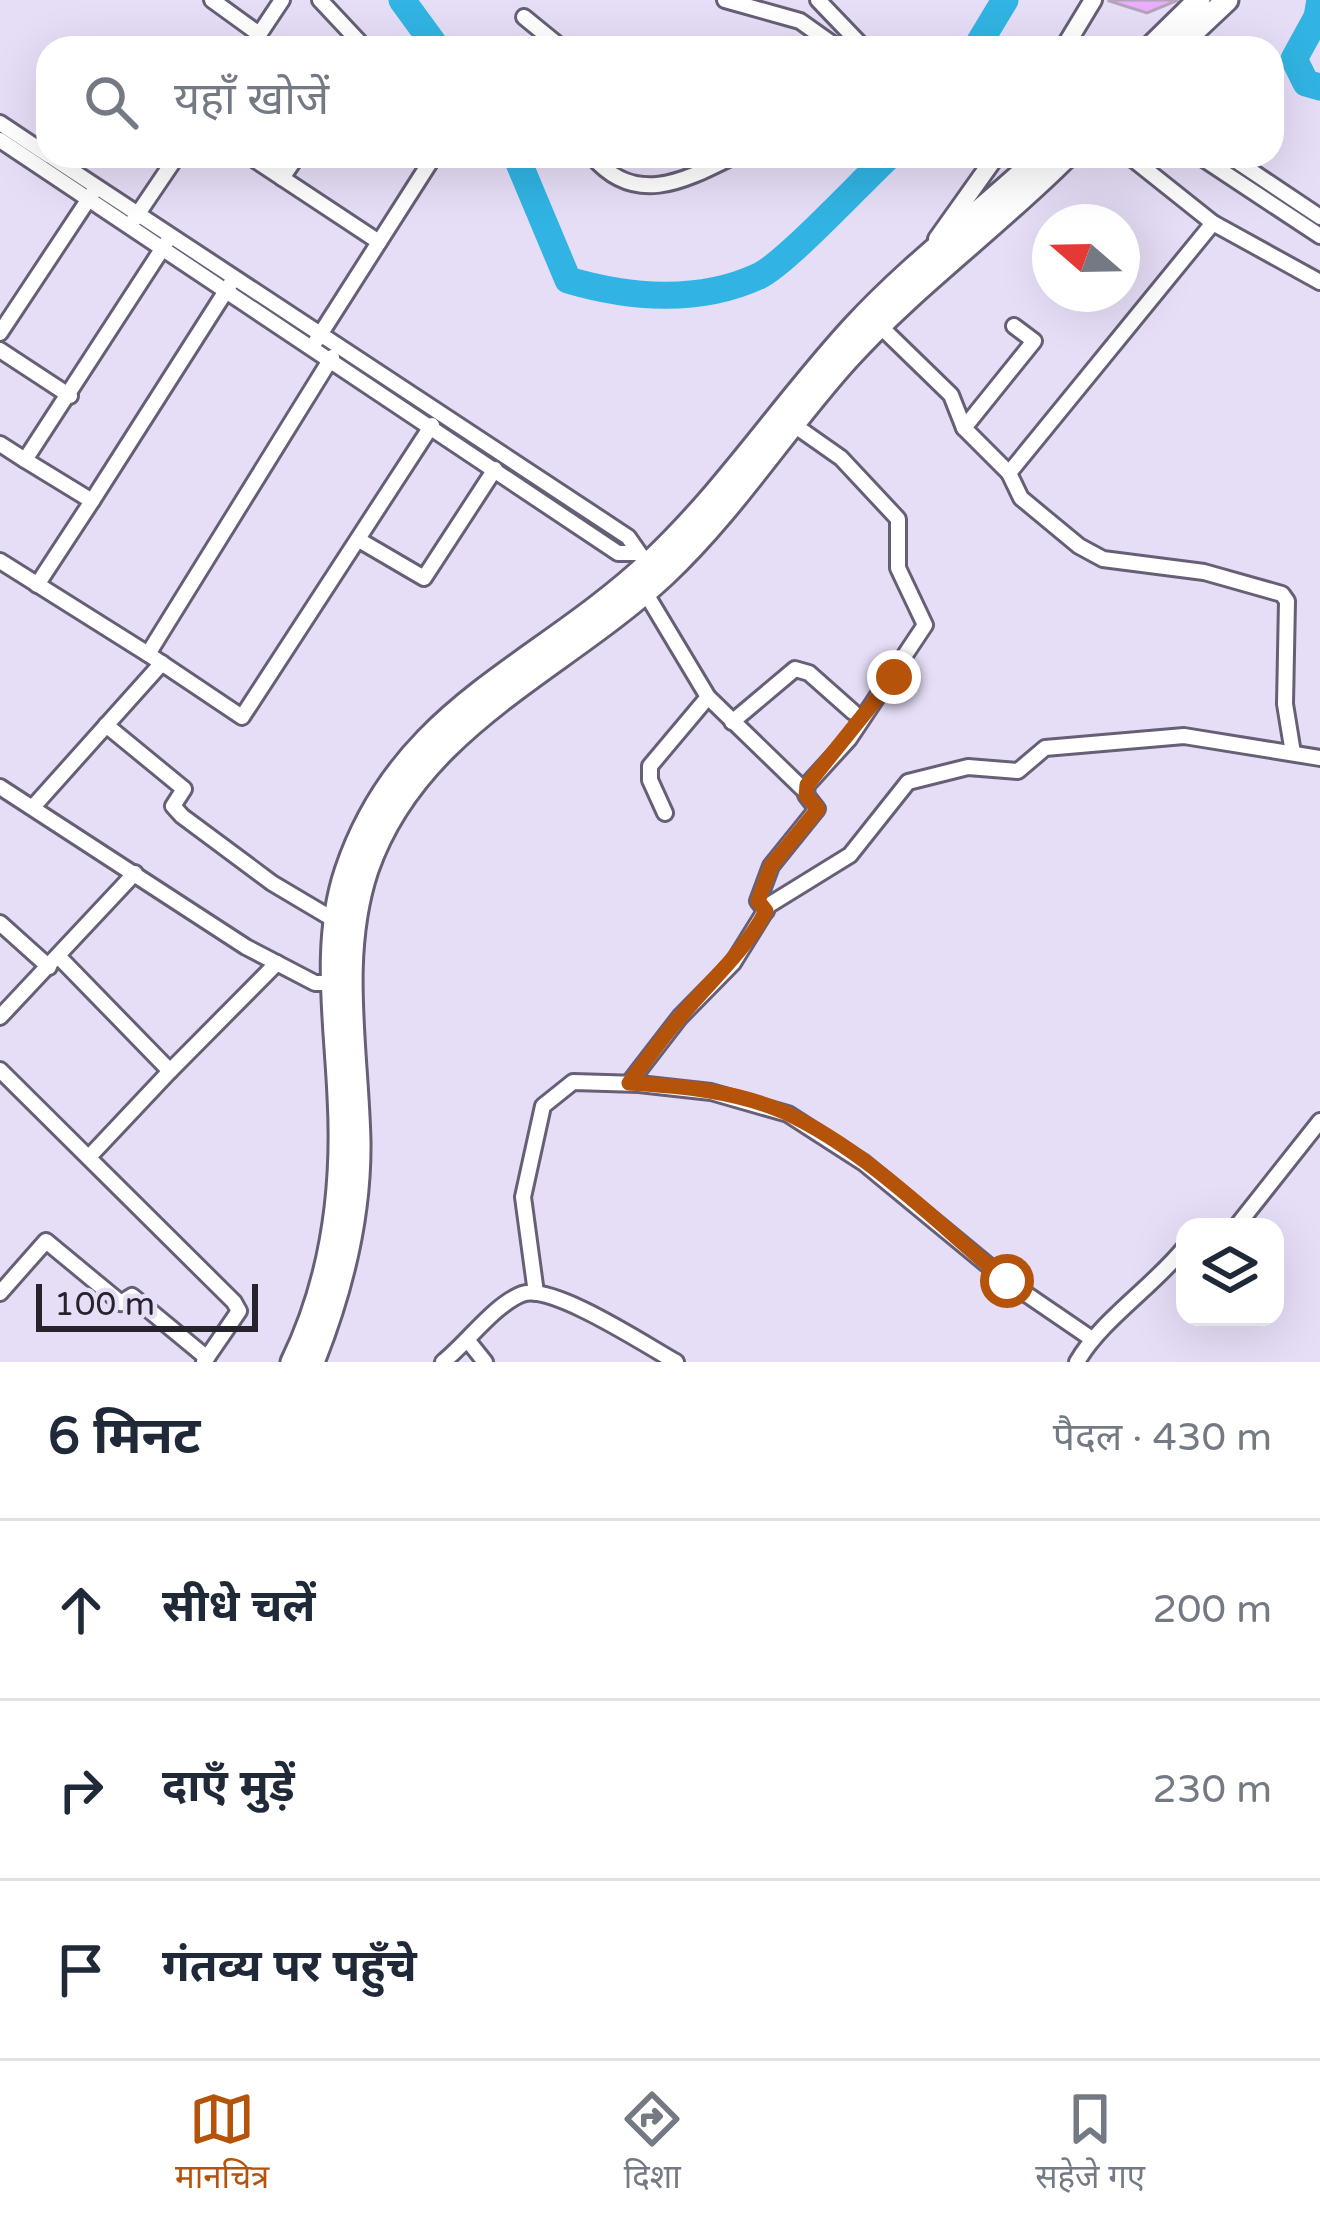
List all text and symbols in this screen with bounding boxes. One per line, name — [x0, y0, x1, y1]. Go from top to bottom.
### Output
search box — [36, 36, 1284, 168]
icon: search — [78, 69, 144, 135]
text: यहाँ खोजें — [174, 73, 329, 127]
north arrow — [1032, 204, 1140, 312]
route end — [867, 650, 921, 704]
map controls — [1176, 1218, 1284, 1326]
button: layers — [1176, 1218, 1284, 1326]
route start — [980, 1254, 1034, 1308]
scale bar — [36, 1278, 258, 1331]
text: 100 m — [54, 1285, 155, 1324]
text: 6 मिनट — [48, 1406, 200, 1468]
text: पैदल · 430 m — [1053, 1414, 1272, 1461]
icon: ahead — [48, 1577, 114, 1643]
text: सीधे चलें — [162, 1580, 316, 1634]
text: 200 m — [1153, 1586, 1272, 1633]
icon: right — [48, 1757, 114, 1823]
text: दाएँ मुड़ें — [162, 1760, 295, 1814]
text: 230 m — [1153, 1766, 1272, 1813]
icon: arrive — [48, 1937, 114, 2003]
text: गंतव्य पर पहुँचे — [162, 1940, 417, 1994]
tab: मानचित्र — [175, 2086, 269, 2201]
tab: दिशा — [619, 2086, 685, 2201]
tab: सहेजे गए — [1035, 2086, 1145, 2201]

